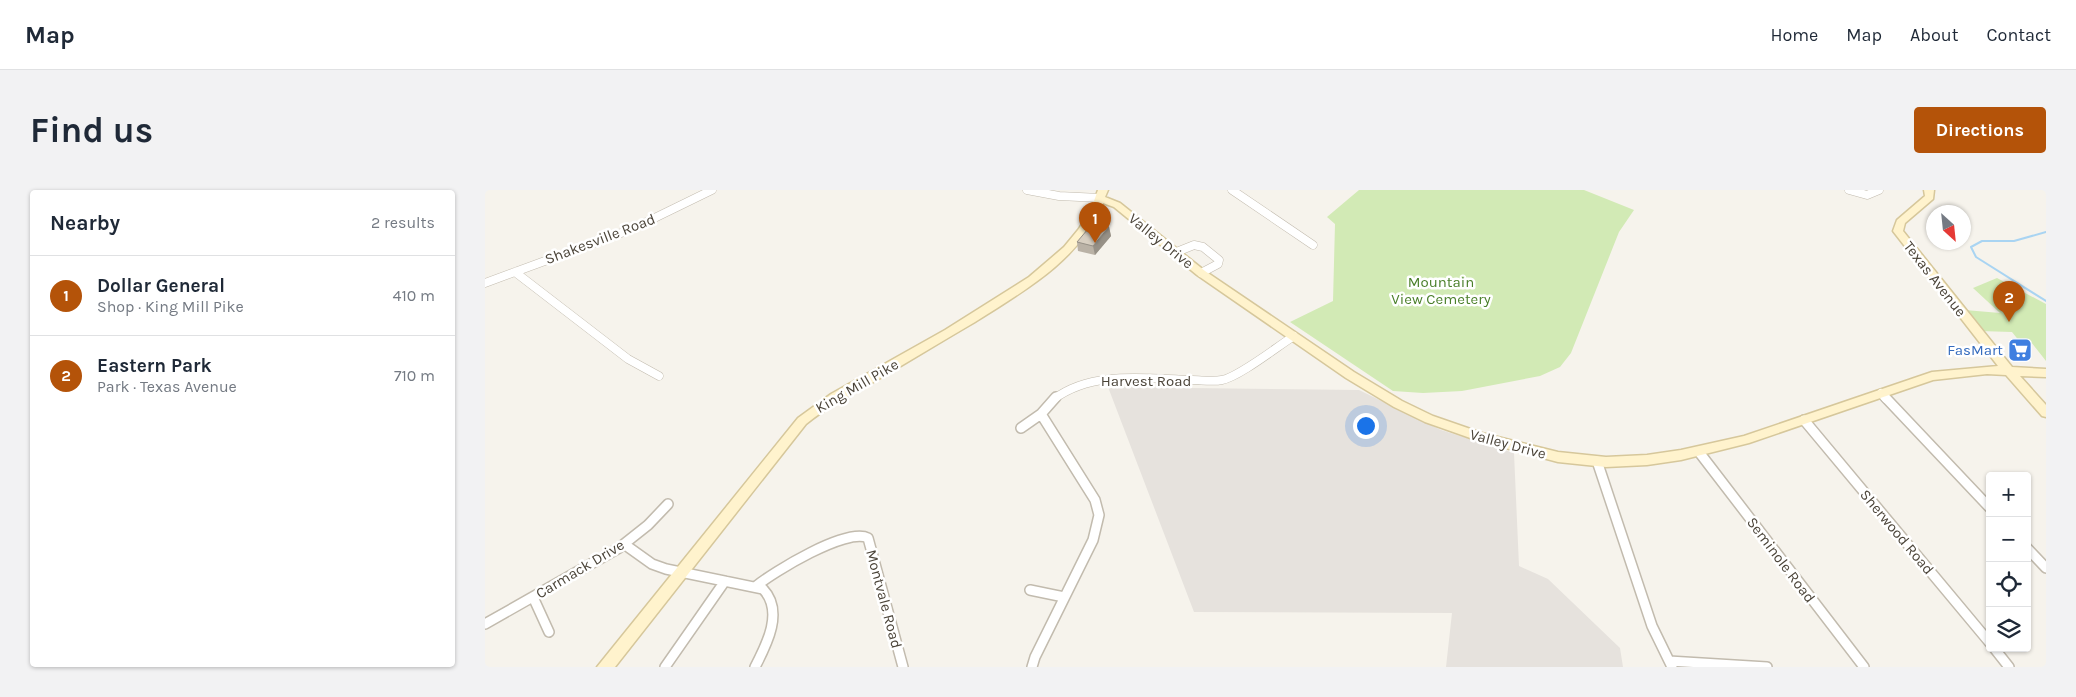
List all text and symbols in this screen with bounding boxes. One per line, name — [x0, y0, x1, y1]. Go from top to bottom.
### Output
text: Map — [25, 21, 75, 49]
text: Home — [1770, 24, 1818, 46]
text: Map — [1846, 24, 1882, 46]
text: About — [1910, 24, 1959, 46]
text: Contact — [1987, 24, 2051, 46]
button: Directions — [1914, 107, 2046, 153]
text: Find us — [30, 110, 153, 151]
pin: 1 — [1079, 202, 1111, 243]
north arrow — [1926, 205, 1971, 250]
street label: Valley Drive — [1125, 209, 1197, 273]
street label: Shakesville Road — [542, 210, 658, 268]
text: Nearby — [50, 211, 120, 235]
text: 2 results — [371, 213, 435, 232]
street label: Texas Avenue — [1900, 238, 1970, 320]
park label: Mountain View Cemetery — [1391, 273, 1491, 308]
text: Dollar General — [97, 275, 225, 297]
pin: 2 — [1993, 281, 2025, 322]
text: 1 — [63, 286, 69, 305]
text: 410 m — [393, 286, 435, 305]
text: Shop · King Mill Pike — [97, 297, 244, 316]
supermarket icon: FasMart — [2007, 337, 2033, 363]
place label: FasMart — [1947, 341, 2003, 359]
text: Eastern Park — [97, 355, 212, 377]
street label: King Mill Pike — [812, 355, 902, 417]
text: 2 — [61, 366, 71, 385]
text: 710 m — [394, 366, 435, 385]
street label: Harvest Road — [1101, 372, 1191, 390]
text: Park · Texas Avenue — [97, 377, 237, 396]
your location — [1353, 413, 1379, 439]
street label: Valley Drive — [1468, 425, 1548, 463]
map controls — [1986, 472, 2031, 652]
button: + — [1986, 472, 2031, 517]
street label: Sherwood Road — [1856, 486, 1938, 578]
street label: Seminole Road — [1743, 514, 1819, 606]
button: − — [1986, 517, 2031, 562]
street label: Carmack Drive — [533, 536, 627, 602]
street label: Montvale Road — [862, 548, 906, 650]
button: locate — [1986, 562, 2031, 607]
button: layers — [1986, 607, 2031, 652]

